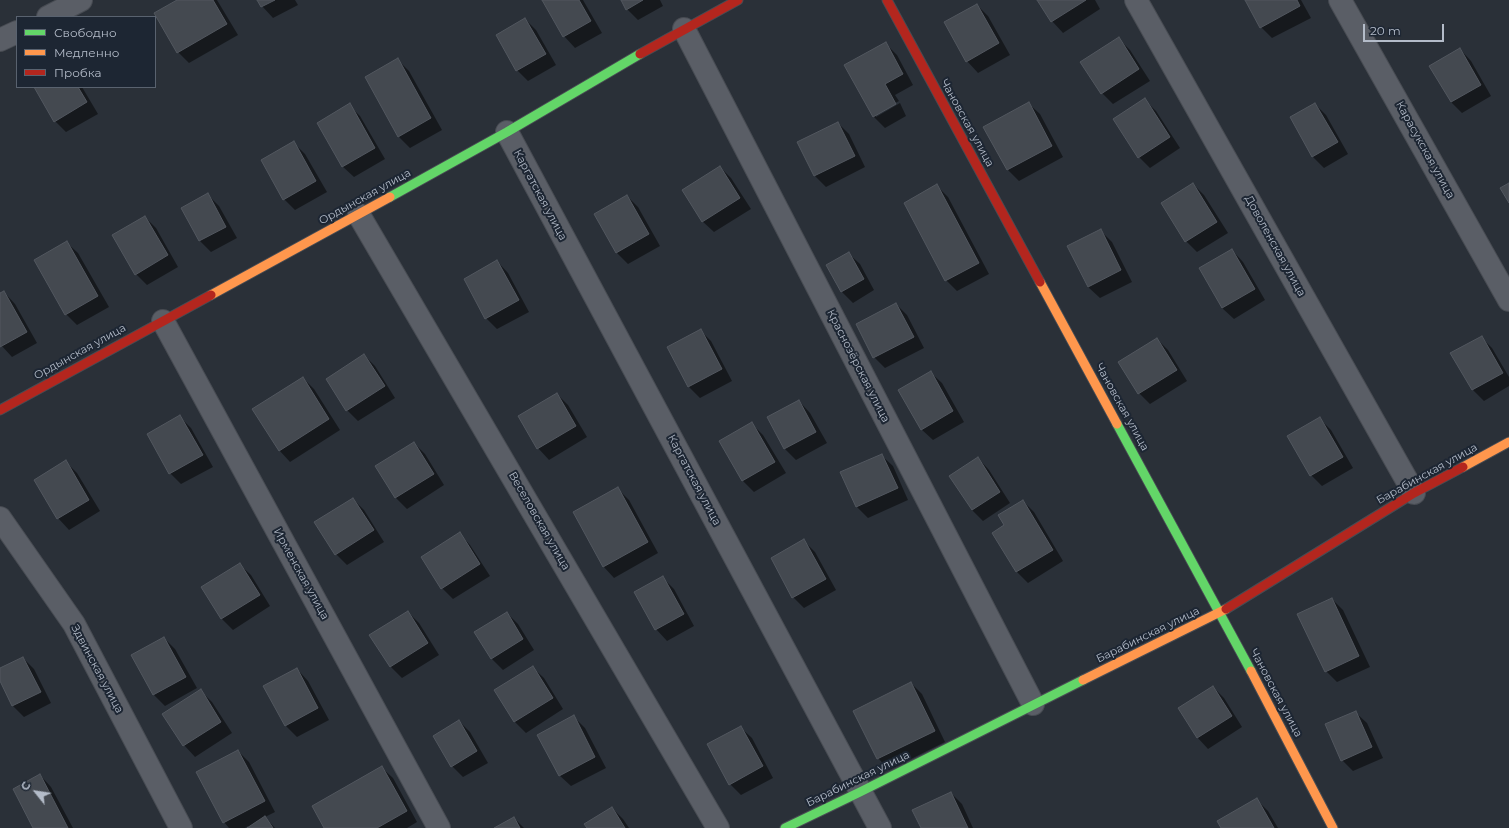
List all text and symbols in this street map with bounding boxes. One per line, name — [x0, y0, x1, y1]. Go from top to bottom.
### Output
legend — [16, 16, 156, 88]
scale bar — [1365, 16, 1446, 42]
text: 20 m — [1370, 23, 1401, 38]
text: Свободно — [54, 25, 117, 40]
text: Медленно — [54, 45, 119, 60]
text: Пробка — [54, 65, 102, 80]
street label: Чановская улица — [937, 77, 997, 169]
street label: Карасукская улица — [1393, 99, 1457, 201]
street label: Каргатская улица — [510, 147, 570, 243]
street label: Ордынская улица — [317, 166, 413, 228]
street label: Доволенская улица — [1242, 193, 1308, 299]
street label: Краснозёрская улица — [824, 307, 892, 425]
street label: Ордынская улица — [32, 321, 128, 383]
street label: Чановская улица — [1092, 361, 1152, 453]
street label: Каргатская улица — [664, 432, 724, 528]
street label: Барабинская улица — [1374, 441, 1480, 507]
street label: Веселовская улица — [505, 470, 573, 572]
street label: Ирменская улица — [270, 526, 332, 622]
street label: Барабинская улица — [1094, 604, 1202, 666]
street label: Здвинская улица — [68, 622, 126, 716]
street label: Чановская улица — [1247, 647, 1305, 739]
street label: Барабинская улица — [804, 748, 912, 810]
north arrow — [16, 772, 56, 812]
text: С — [18, 779, 34, 793]

